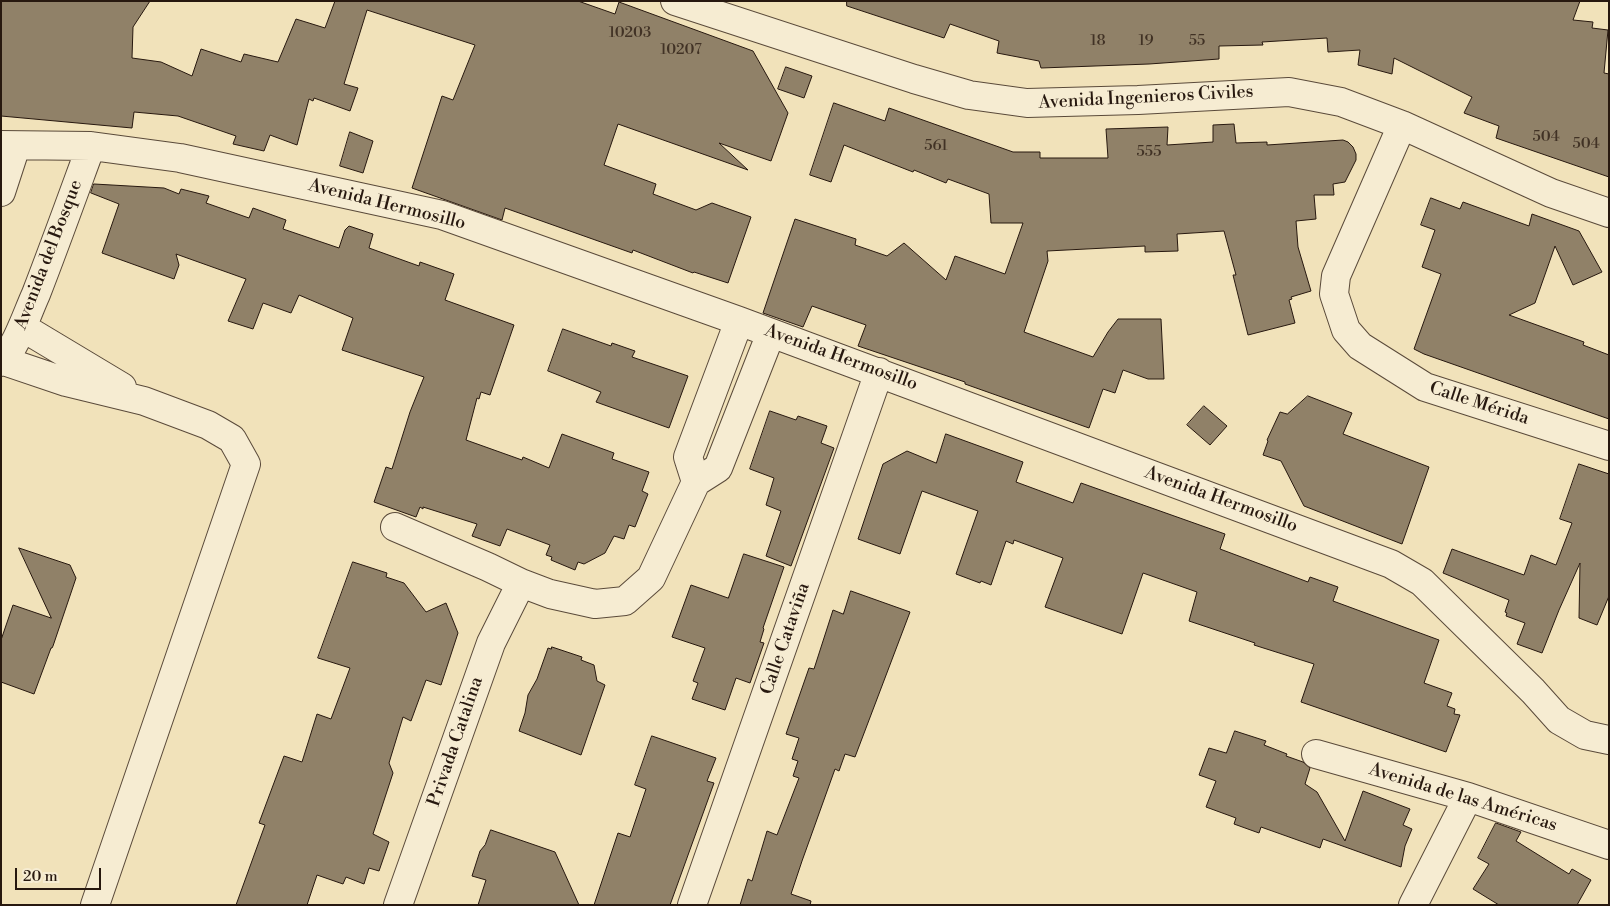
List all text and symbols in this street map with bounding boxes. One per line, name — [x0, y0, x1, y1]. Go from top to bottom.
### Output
house number: 10203 — [609, 24, 651, 42]
house number: 18 — [1090, 32, 1106, 50]
house number: 19 — [1138, 32, 1154, 50]
house number: 55 — [1189, 32, 1205, 50]
house number: 10207 — [660, 41, 702, 59]
street label: Avenida Ingenieros Civiles — [1038, 82, 1254, 114]
house number: 504 — [1532, 128, 1560, 146]
house number: 504 — [1572, 135, 1600, 153]
house number: 561 — [924, 137, 948, 155]
house number: 555 — [1137, 143, 1161, 161]
street label: Avenida Hermosillo — [306, 175, 468, 235]
street label: Avenida del Bosque — [11, 177, 87, 333]
street label: Avenida Hermosillo — [762, 320, 920, 396]
street label: Calle Mérida — [1427, 378, 1531, 430]
street label: Avenida Hermosillo — [1142, 462, 1300, 538]
street label: Calle Cataviña — [757, 580, 815, 698]
street label: Privada Catalina — [424, 674, 488, 810]
street label: Avenida de las Américas — [1366, 759, 1560, 837]
scale bar — [18, 858, 104, 890]
text: 20 m — [23, 867, 58, 886]

